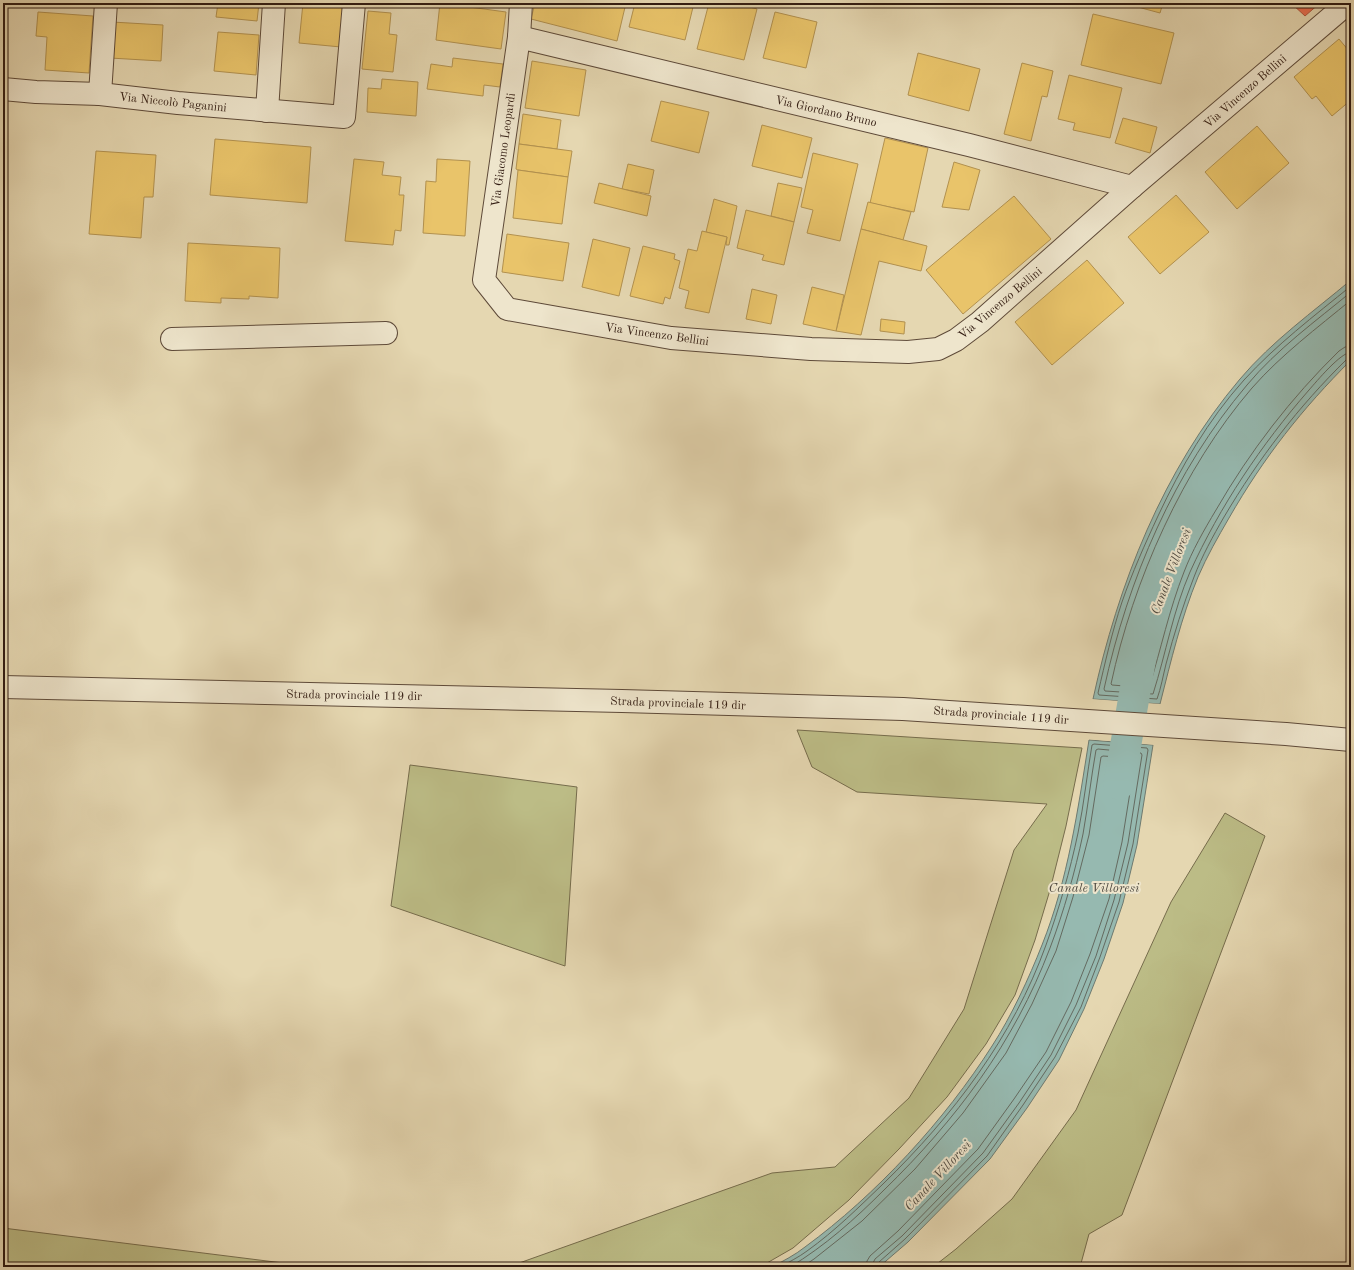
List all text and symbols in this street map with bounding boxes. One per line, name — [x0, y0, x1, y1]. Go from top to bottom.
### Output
street label: Via Vincenzo Bellini — [1202, 53, 1289, 131]
street label: Via Niccolò Paganini — [119, 91, 227, 115]
street label: Via Giacomo Leopardi — [490, 92, 518, 208]
street label: Via Giordano Bruno — [774, 94, 878, 130]
street label: Via Vincenzo Bellini — [957, 265, 1045, 342]
street label: Via Vincenzo Bellini — [604, 322, 710, 348]
water label: Canale Villoresi — [1149, 526, 1194, 616]
street label: Strada provinciale 119 dir — [286, 689, 422, 703]
street label: Strada provinciale 119 dir — [610, 696, 746, 712]
street label: Strada provinciale 119 dir — [933, 705, 1069, 727]
water label: Canale Villoresi — [1049, 882, 1140, 895]
water label: Canale Villoresi — [902, 1138, 974, 1214]

